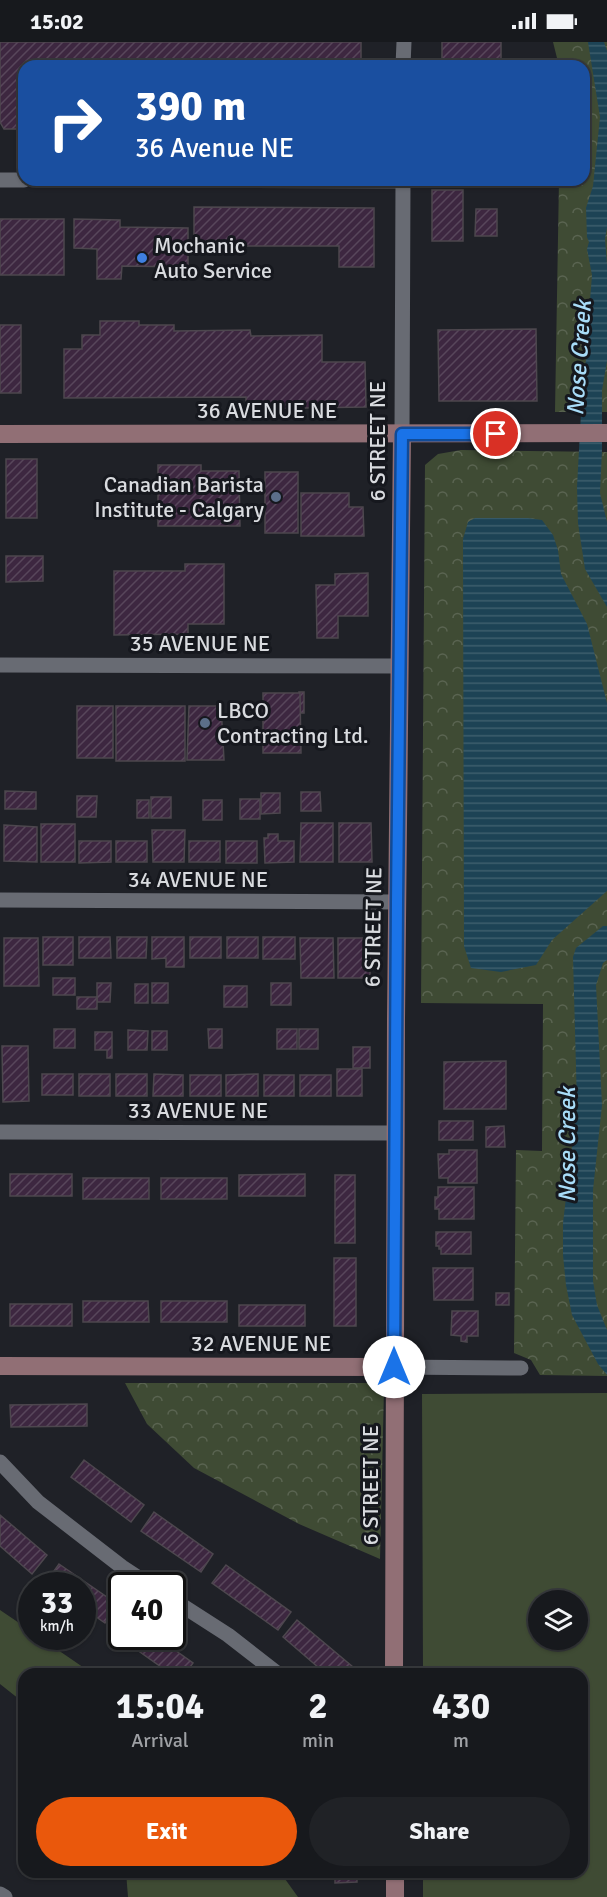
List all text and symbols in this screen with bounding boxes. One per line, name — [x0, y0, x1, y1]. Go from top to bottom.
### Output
text: 15:02 — [30, 8, 84, 35]
text: 390 m — [135, 81, 246, 132]
icon: right — [36, 84, 114, 162]
text: 36 Avenue NE — [135, 132, 294, 165]
place label: Mochanic Auto Service — [154, 232, 272, 284]
marker: Mochanic Auto Service — [135, 251, 149, 265]
water label: Nose Creek — [560, 297, 598, 417]
street label: 6 STREET NE — [364, 381, 391, 501]
street label: 36 AVENUE NE — [197, 397, 337, 424]
pin — [470, 408, 521, 459]
icon: arrive — [479, 417, 512, 450]
place label: Canadian Barista Institute - Calgary — [94, 471, 265, 523]
marker: Canadian Barista Institute - Calgary — [269, 490, 283, 504]
street label: 35 AVENUE NE — [130, 630, 270, 657]
place label: LBCO Contracting Ltd. — [217, 697, 369, 749]
marker: LBCO Contracting Ltd. — [198, 716, 212, 730]
street label: 34 AVENUE NE — [128, 866, 268, 893]
street label: 6 STREET NE — [358, 867, 388, 987]
water label: Nose Creek — [552, 1085, 582, 1203]
street label: 33 AVENUE NE — [128, 1097, 268, 1124]
street label: 32 AVENUE NE — [191, 1330, 331, 1357]
position arrow — [362, 1335, 426, 1399]
street label: 6 STREET NE — [357, 1425, 384, 1545]
speed limit sign: 40 — [108, 1572, 186, 1650]
text: 33 — [41, 1585, 73, 1622]
map controls — [528, 1590, 588, 1650]
button: layers — [528, 1590, 588, 1650]
text: km/h — [40, 1617, 74, 1635]
text: 15:04 — [116, 1684, 204, 1729]
text: 2 — [308, 1684, 328, 1729]
text: 430 — [432, 1684, 490, 1729]
text: Arrival — [131, 1728, 189, 1753]
text: min — [302, 1728, 334, 1753]
text: m — [453, 1728, 469, 1753]
button: Exit — [36, 1797, 297, 1866]
button: Share — [309, 1797, 570, 1866]

